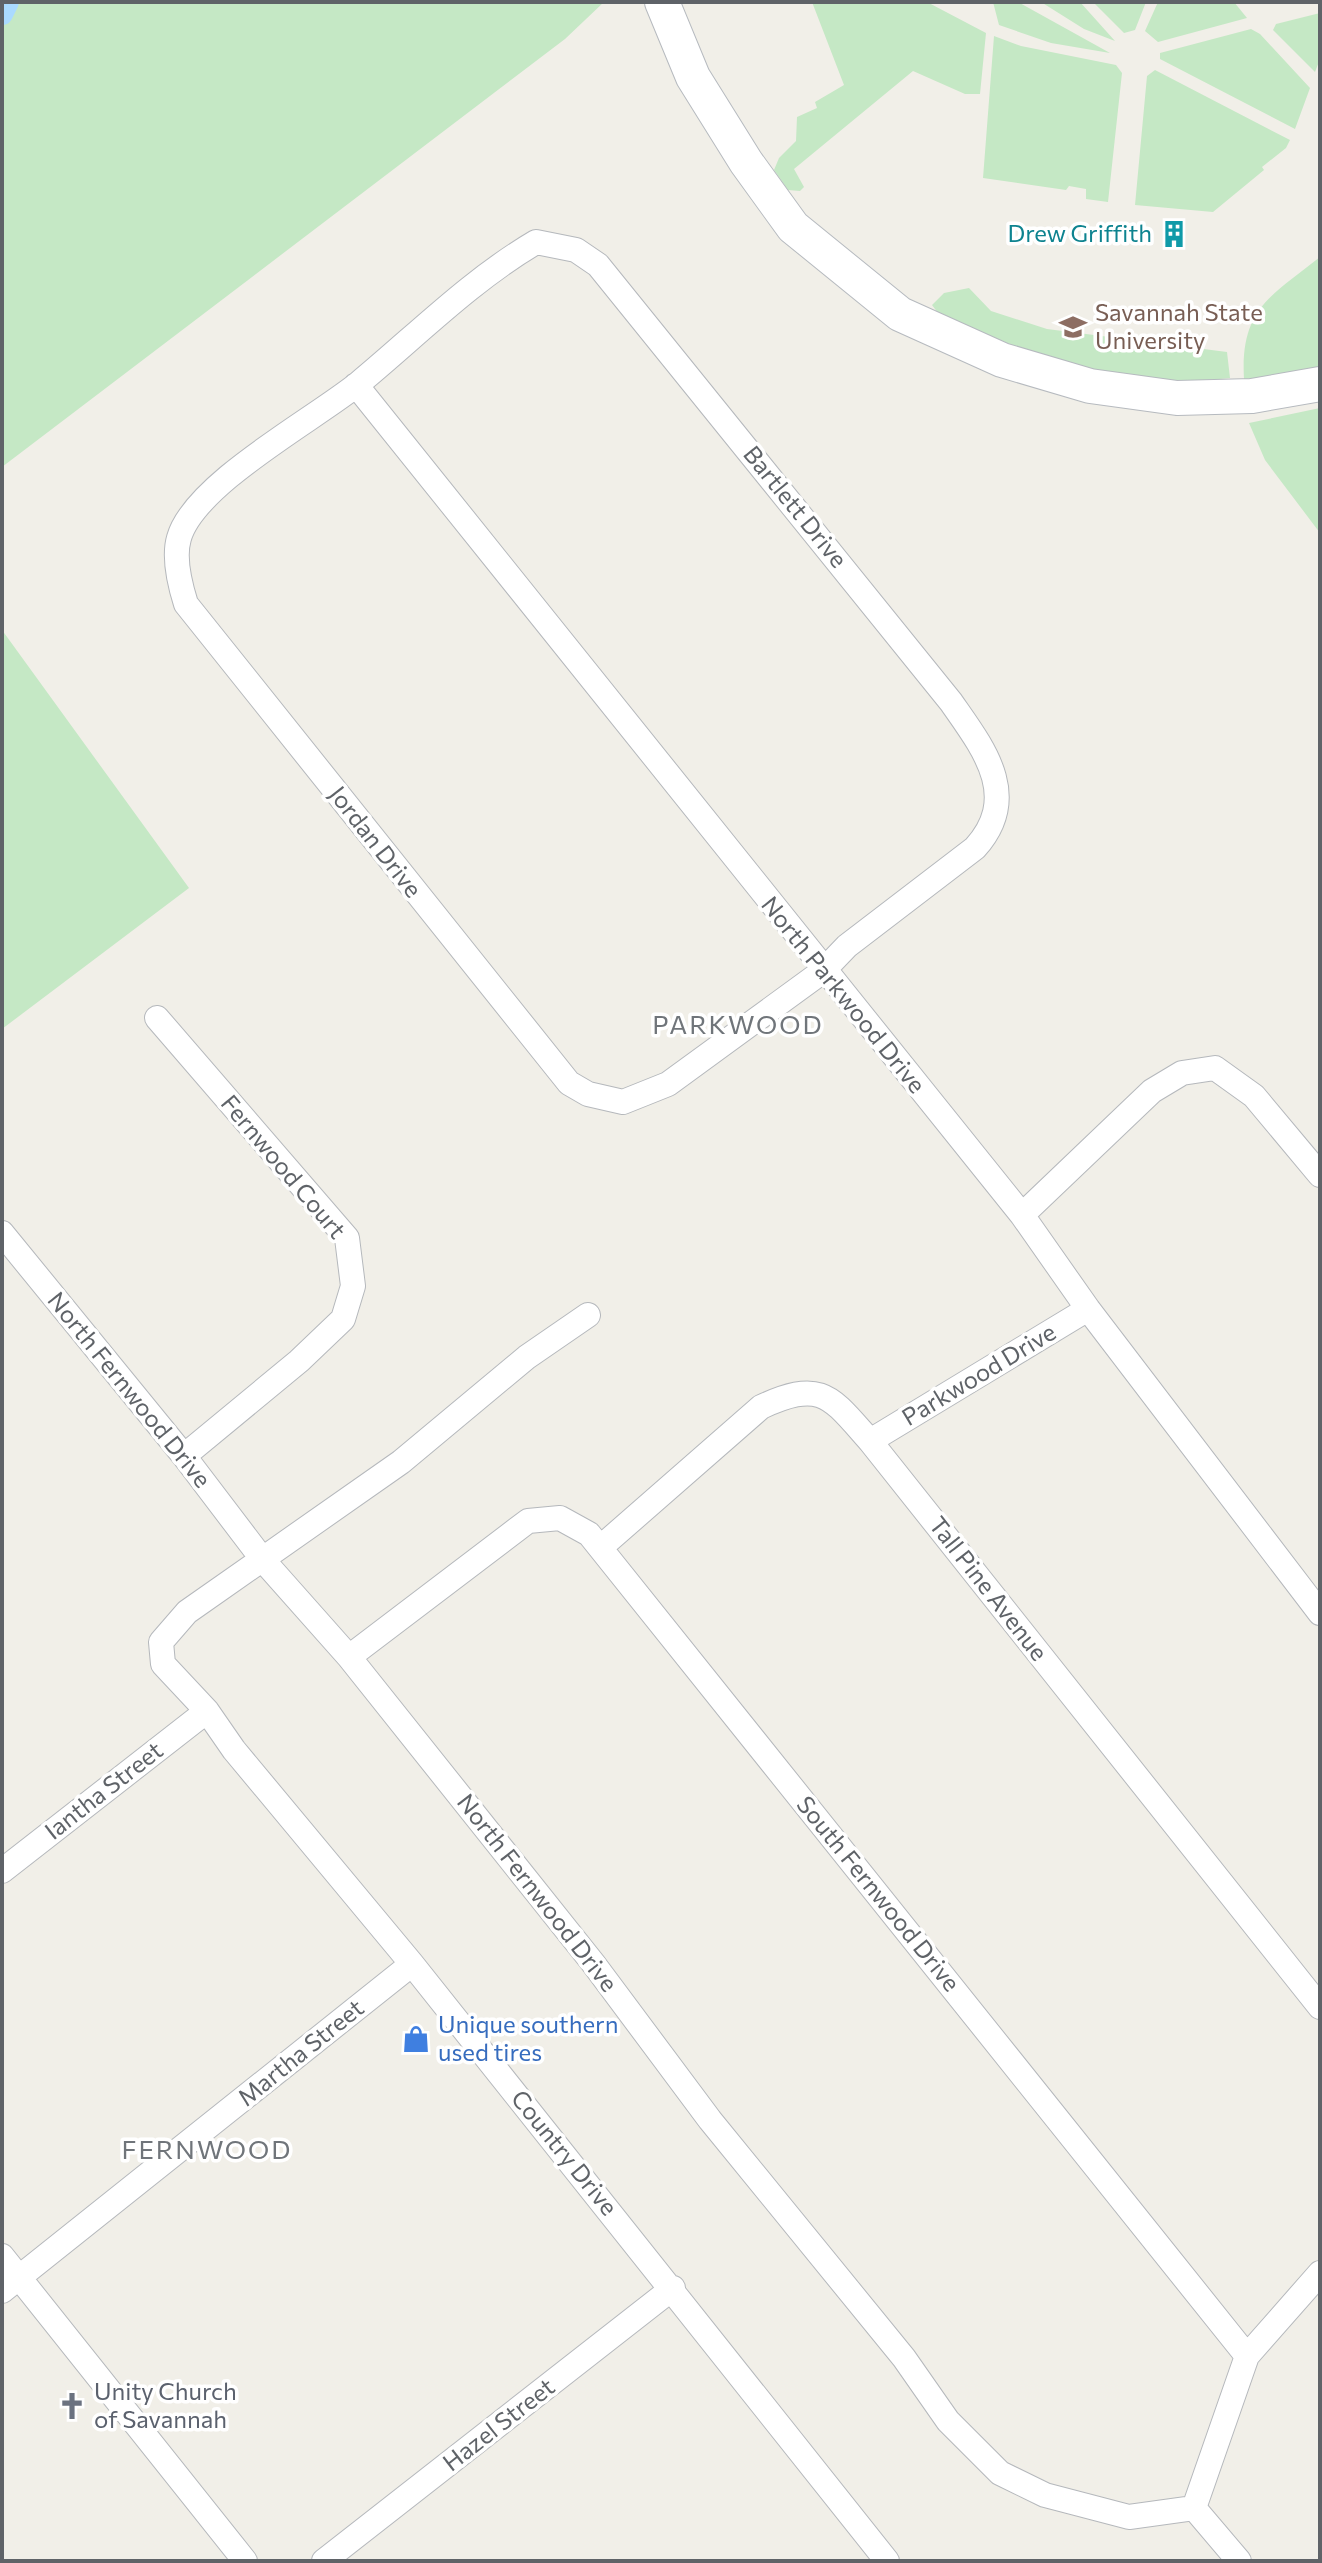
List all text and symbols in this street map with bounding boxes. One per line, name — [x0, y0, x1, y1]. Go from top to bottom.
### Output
place label: Drew Griffith — [1007, 218, 1152, 247]
building icon: Drew Griffith — [1159, 219, 1189, 249]
place label: Savannah State University — [1095, 297, 1263, 354]
school or university icon: Savannah State University — [1058, 312, 1088, 342]
street label: Bartlett Drive — [738, 439, 854, 573]
street label: Jordan Drive — [324, 780, 429, 903]
street label: North Parkwood Drive — [756, 890, 932, 1098]
district label: PARKWOOD — [652, 1008, 824, 1039]
street label: Fernwood Court — [216, 1088, 353, 1244]
street label: North Fernwood Drive — [42, 1285, 218, 1493]
street label: Parkwood Drive — [896, 1316, 1060, 1431]
street label: Tall Pine Avenue — [924, 1510, 1054, 1666]
street label: Iantha Street — [38, 1735, 168, 1845]
street label: North Fernwood Drive — [452, 1787, 624, 1997]
street label: South Fernwood Drive — [791, 1790, 967, 1997]
street label: Martha Street — [231, 1992, 369, 2111]
place label: Unique southern used tires — [438, 2009, 618, 2066]
shop icon: Unique southern used tires — [401, 2024, 431, 2054]
street label: Country Drive — [506, 2084, 624, 2220]
district label: FERNWOOD — [122, 2133, 292, 2164]
street label: Hazel Street — [437, 2371, 560, 2476]
place label: Unity Church of Savannah — [94, 2376, 237, 2433]
church icon: Unity Church of Savannah — [57, 2391, 87, 2421]

